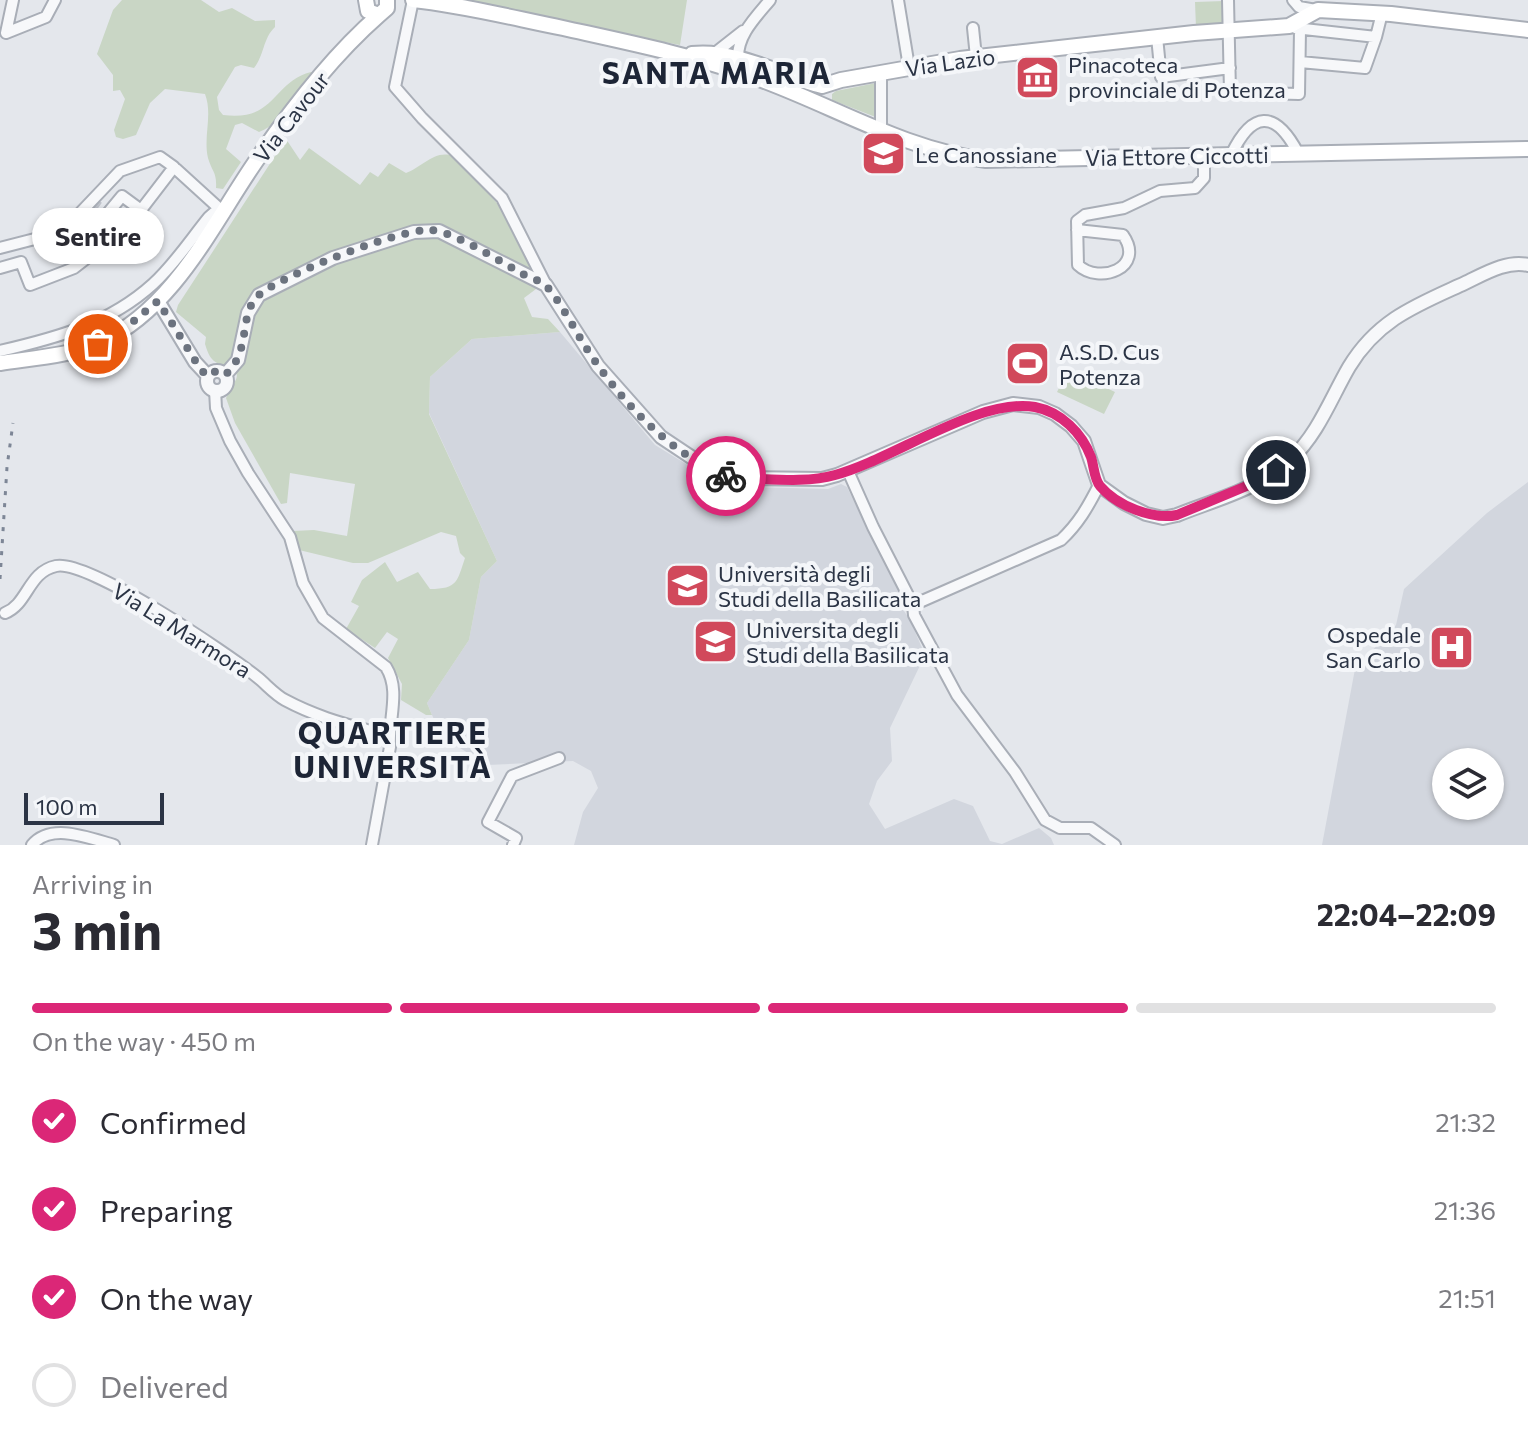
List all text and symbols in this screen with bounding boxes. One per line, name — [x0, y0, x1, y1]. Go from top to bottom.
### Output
street label: Via Lazio — [903, 42, 997, 82]
place label: Pinacoteca provinciale di Potenza — [1068, 51, 1286, 103]
district label: SANTA MARIA — [602, 53, 832, 90]
museum icon: Pinacoteca provinciale di Potenza — [1013, 53, 1061, 101]
street label: Via Cavour — [247, 66, 335, 168]
school or university icon: Le Canossiane — [860, 130, 908, 178]
place label: Le Canossiane — [915, 141, 1057, 168]
street label: Via Ettore Ciccotti — [1085, 141, 1269, 171]
callout: Sentire — [32, 208, 164, 264]
text: Sentire — [55, 220, 141, 251]
pin — [64, 310, 132, 378]
icon: bag — [76, 322, 120, 366]
place label: A.S.D. Cus Potenza — [1059, 338, 1160, 390]
sports icon: A.S.D. Cus Potenza — [1004, 340, 1052, 388]
courier — [686, 436, 766, 516]
pin — [1242, 436, 1310, 504]
icon: home — [1254, 448, 1298, 492]
icon: bike — [704, 454, 748, 498]
place label: Università degli Studi della Basilicata — [718, 560, 921, 612]
school or university icon: Università degli Studi della Basilicata — [663, 562, 711, 610]
street label: Via La Marmora — [108, 577, 256, 683]
place label: Universita degli Studi della Basilicata — [746, 616, 949, 668]
school or university icon: Universita degli Studi della Basilicata — [691, 618, 739, 666]
place label: Ospedale San Carlo — [1326, 621, 1421, 673]
hospital icon: Ospedale San Carlo — [1428, 623, 1476, 671]
district label: QUARTIERE UNIVERSITÀ — [293, 713, 493, 784]
map controls — [1432, 748, 1504, 820]
button: layers — [1432, 748, 1504, 820]
scale bar — [24, 789, 164, 825]
text: 100 m — [36, 793, 98, 820]
text: Arriving in — [32, 868, 153, 899]
text: 22:04–22:09 — [1317, 895, 1496, 932]
text: 3 min — [32, 897, 162, 961]
text: On the way · 450 m — [32, 1025, 256, 1056]
icon: check — [32, 1099, 76, 1143]
text: Confirmed — [100, 1103, 247, 1140]
text: 21:32 — [1435, 1106, 1496, 1137]
icon: check — [32, 1187, 76, 1231]
text: Preparing — [100, 1191, 233, 1228]
text: 21:36 — [1434, 1194, 1496, 1225]
icon: check — [32, 1275, 76, 1319]
text: On the way — [100, 1279, 253, 1316]
text: 21:51 — [1438, 1282, 1496, 1313]
text: Delivered — [100, 1367, 229, 1404]

